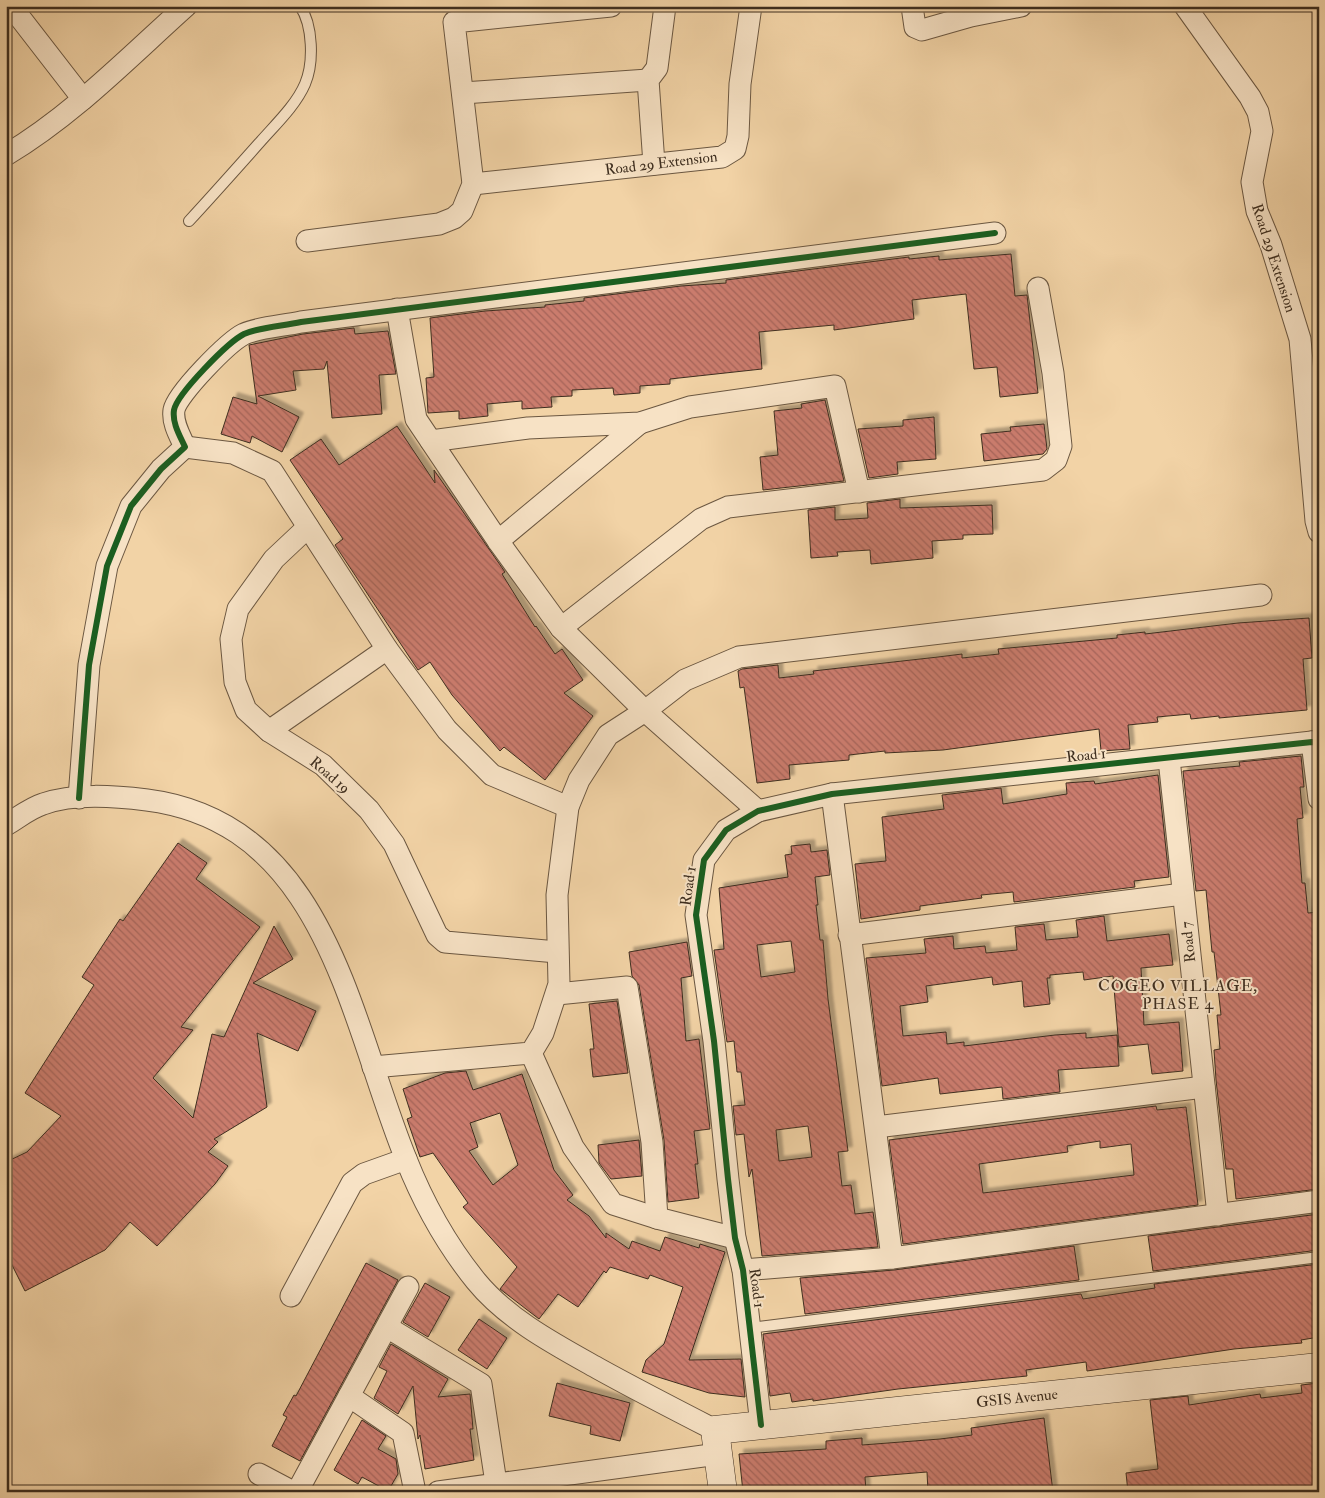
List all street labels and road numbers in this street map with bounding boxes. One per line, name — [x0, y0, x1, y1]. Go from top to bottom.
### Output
street label: Road 29 Extension — [604, 147, 719, 180]
street label: Road 29 Extension — [1247, 201, 1300, 315]
street label: Road 1 — [1065, 744, 1107, 767]
street label: Road 19 — [306, 753, 354, 798]
street label: Road 1 — [676, 865, 701, 907]
street label: Road 7 — [1177, 920, 1200, 964]
street label: Road 1 — [744, 1267, 769, 1309]
street label: GSIS Avenue — [975, 1385, 1059, 1412]

